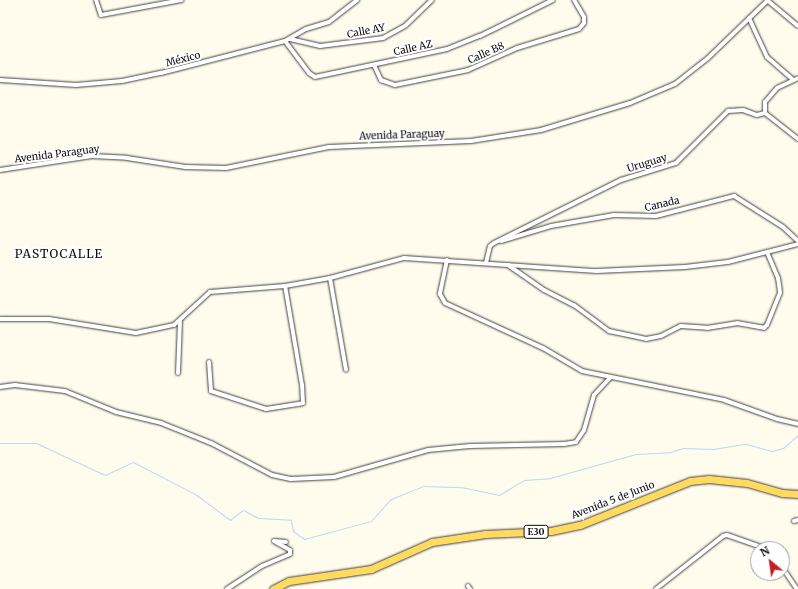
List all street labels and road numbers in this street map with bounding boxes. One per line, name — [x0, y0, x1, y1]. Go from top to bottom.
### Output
street label: Calle AY — [346, 21, 386, 41]
street label: Calle AZ — [392, 38, 434, 58]
street label: Calle B8 — [466, 40, 506, 66]
street label: México — [165, 49, 201, 69]
street label: Avenida Paraguay — [359, 128, 445, 142]
street label: Avenida Paraguay — [14, 143, 100, 165]
street label: Uruguay — [626, 151, 668, 175]
street label: Canada — [643, 194, 681, 214]
street label: Avenida 5 de Junio — [570, 479, 656, 521]
road number: E30 — [523, 525, 549, 539]

